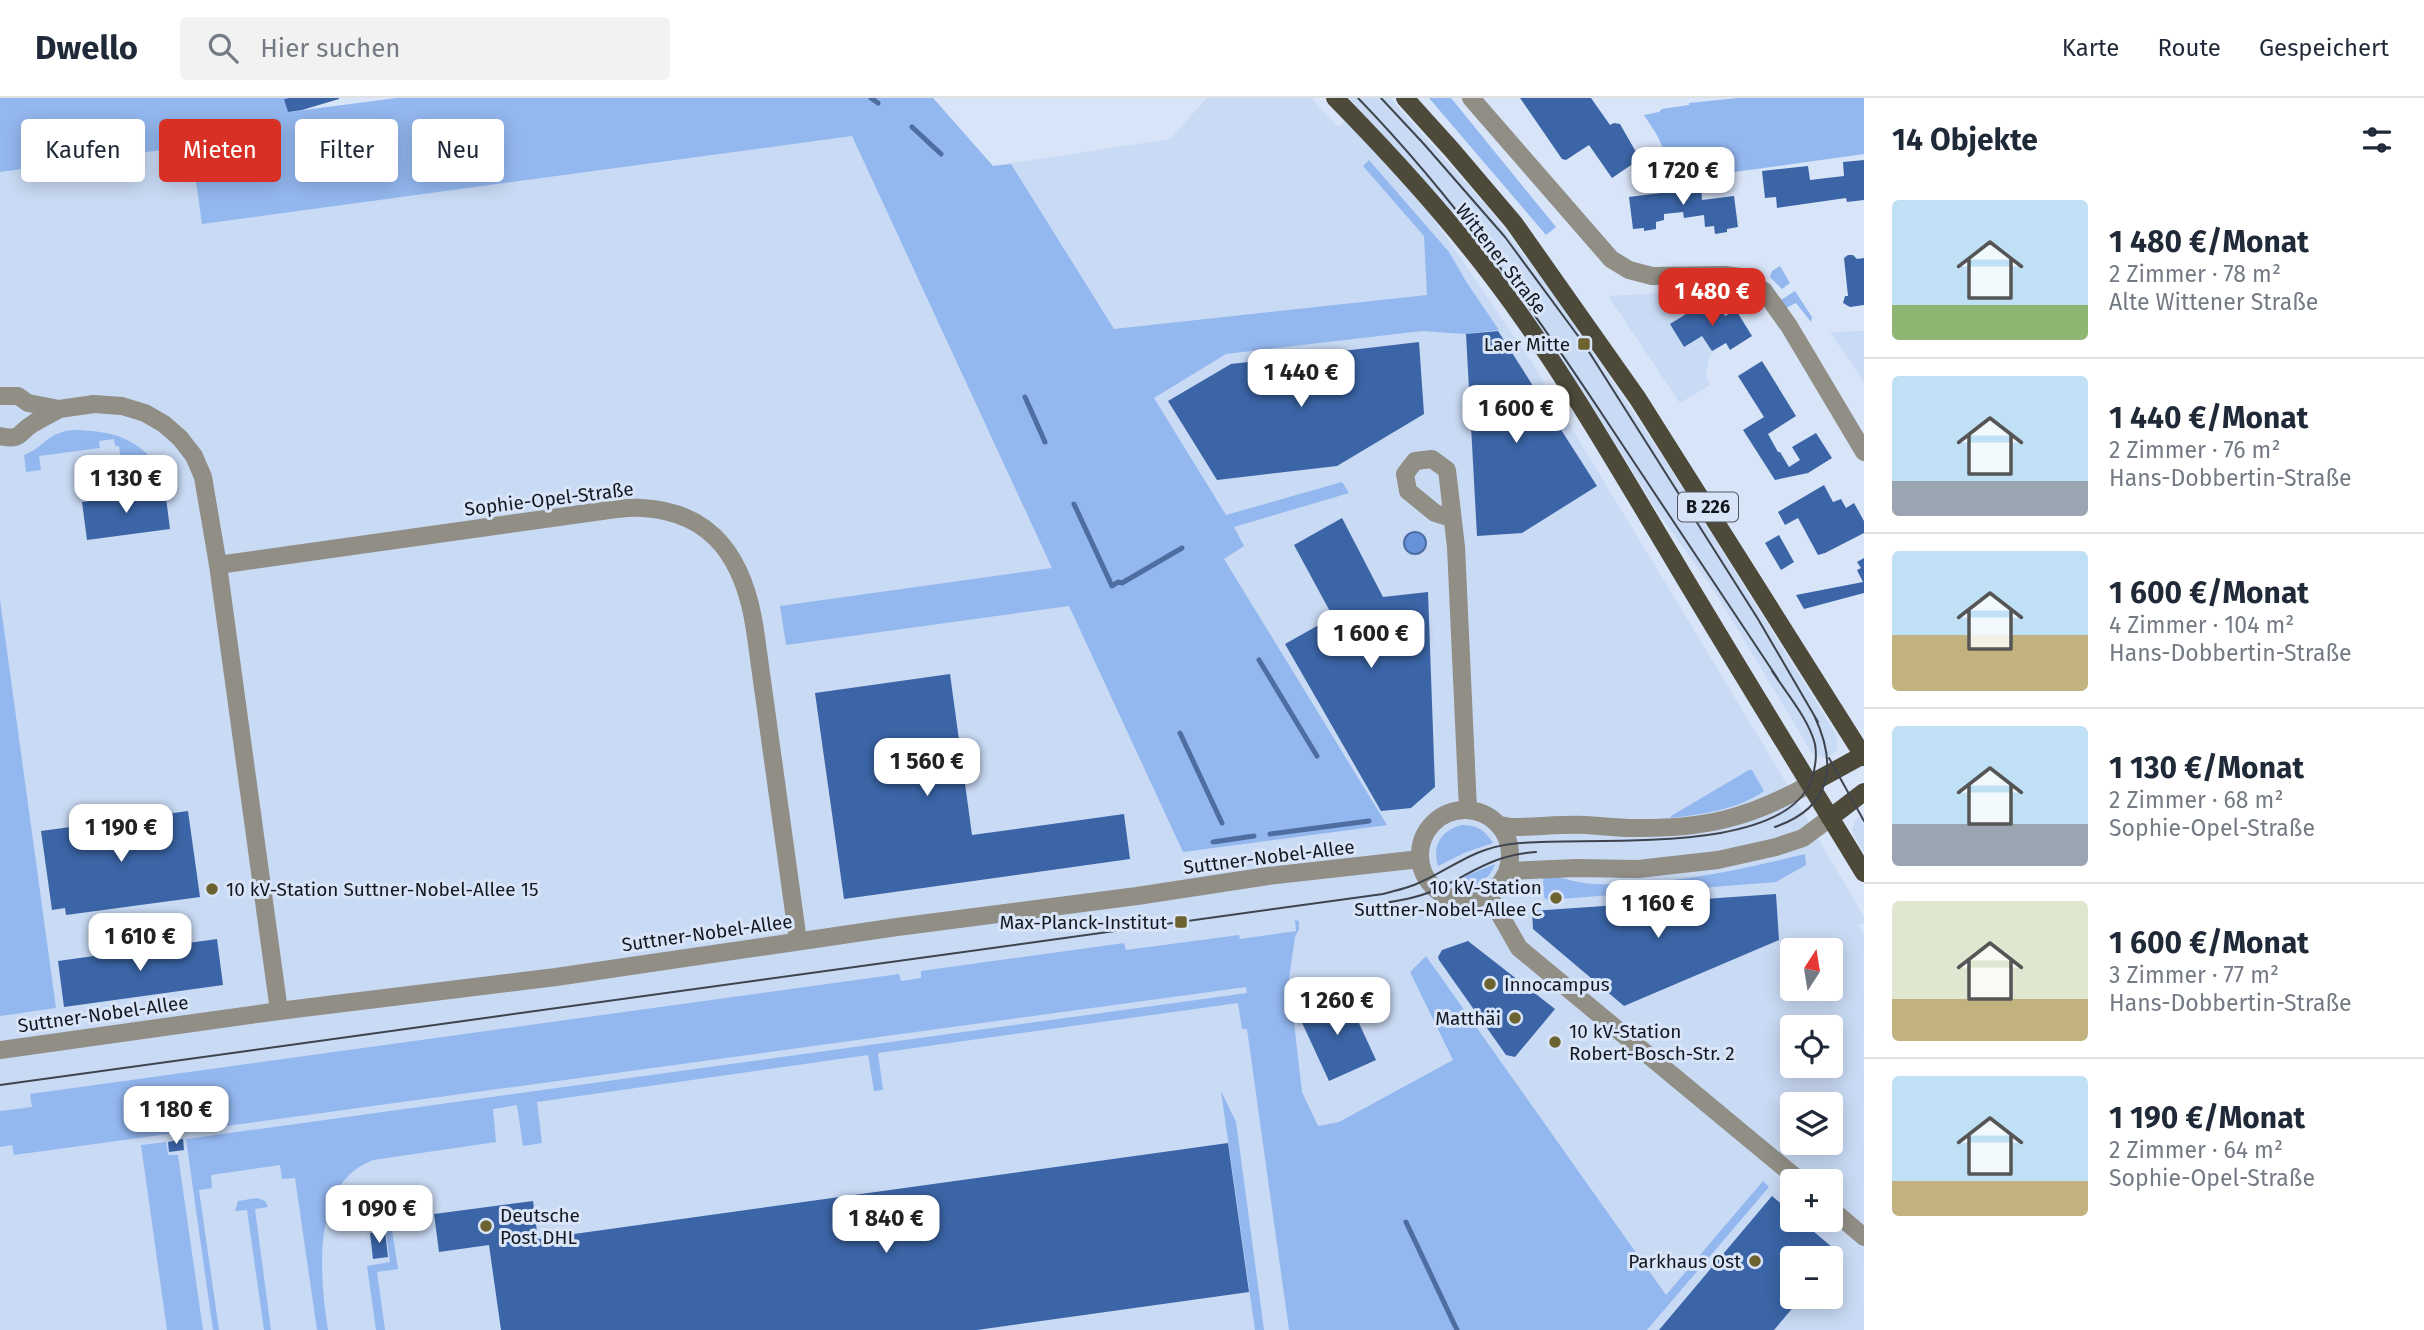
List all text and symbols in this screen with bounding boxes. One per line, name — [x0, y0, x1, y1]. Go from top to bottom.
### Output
search box — [180, 17, 670, 80]
text: Dwello — [35, 28, 138, 68]
icon: search — [204, 29, 242, 67]
text: Hier suchen — [260, 33, 401, 64]
text: Karte — [2062, 34, 2119, 62]
text: Route — [2157, 34, 2221, 62]
text: Gespeichert — [2259, 34, 2389, 62]
chip: Kaufen — [21, 119, 145, 182]
chip: Mieten — [159, 119, 281, 182]
chip: Filter — [295, 119, 398, 182]
chip: Neu — [412, 119, 504, 182]
icon: filters — [2358, 121, 2396, 159]
text: 14 Objekte — [1892, 122, 2038, 158]
pin: 1 720 € — [1618, 148, 1748, 207]
text: 1 720 € — [1647, 156, 1719, 184]
street label: Wittener Straße — [1451, 199, 1551, 319]
text: 1 480 €/Monat — [2109, 224, 2309, 260]
icon: home — [1948, 228, 2032, 312]
text: 2 Zimmer · 78 m² — [2109, 260, 2281, 288]
pin: 1 480 € — [1647, 268, 1777, 328]
text: 1 480 € — [1675, 277, 1749, 305]
text: Alte Wittener Straße — [2109, 288, 2318, 316]
place label: Laer Mitte — [1484, 333, 1570, 356]
marker: Laer Mitte — [1576, 336, 1592, 352]
pin: 1 440 € — [1236, 350, 1366, 409]
text: 1 440 € — [1264, 358, 1338, 386]
pin: 1 600 € — [1451, 386, 1581, 445]
text: 1 600 € — [1478, 394, 1554, 422]
text: 1 440 €/Monat — [2109, 400, 2308, 436]
icon: home — [1948, 404, 2032, 488]
text: 2 Zimmer · 76 m² — [2109, 436, 2280, 464]
pin: 1 130 € — [61, 456, 191, 515]
text: 1 130 € — [90, 464, 162, 492]
text: Hans-Dobbertin-Straße — [2109, 464, 2352, 492]
street label: Sophie-Opel-Straße — [463, 477, 635, 521]
road number: B 226 — [1678, 492, 1738, 522]
text: 1 600 €/Monat — [2109, 575, 2309, 611]
icon: home — [1948, 579, 2032, 663]
pin: 1 600 € — [1306, 610, 1436, 670]
text: 4 Zimmer · 104 m² — [2109, 611, 2294, 639]
text: 1 600 € — [1333, 619, 1409, 647]
text: Hans-Dobbertin-Straße — [2109, 639, 2352, 667]
pin: 1 560 € — [862, 738, 992, 798]
text: 1 560 € — [890, 747, 964, 775]
text: 1 130 €/Monat — [2109, 750, 2304, 786]
icon: home — [1948, 754, 2032, 838]
text: 2 Zimmer · 68 m² — [2109, 786, 2283, 814]
pin: 1 190 € — [56, 804, 186, 864]
text: 1 190 € — [85, 813, 157, 841]
text: Sophie-Opel-Straße — [2109, 814, 2315, 842]
street label: Suttner-Nobel-Allee — [1182, 835, 1356, 879]
place label: 10 kV-Station Suttner-Nobel-Allee C — [1354, 876, 1542, 921]
place label: 10 kV-Station Suttner-Nobel-Allee 15 — [226, 878, 538, 901]
pin: 1 160 € — [1593, 880, 1723, 940]
marker: 10 kV-Station Suttner-Nobel-Allee 15 — [204, 881, 220, 897]
text: 1 160 € — [1622, 889, 1694, 917]
marker: 10 kV-Station Suttner-Nobel-Allee C — [1548, 890, 1564, 906]
street label: Suttner-Nobel-Allee — [620, 910, 794, 956]
place label: Max-Planck-Institut — [999, 911, 1167, 934]
pin: 1 610 € — [75, 914, 205, 973]
marker: Max-Planck-Institut — [1173, 914, 1189, 930]
text: 1 610 € — [105, 922, 175, 950]
text: 1 600 €/Monat — [2109, 925, 2309, 961]
icon: home — [1948, 929, 2032, 1013]
north arrow — [1780, 938, 1843, 1001]
map controls — [1780, 938, 1843, 1309]
text: 3 Zimmer · 77 m² — [2109, 961, 2279, 989]
place label: Innocampus — [1504, 973, 1610, 996]
marker: Innocampus — [1482, 976, 1498, 992]
pin: 1 260 € — [1272, 978, 1402, 1037]
text: 1 260 € — [1300, 986, 1374, 1014]
text: Hans-Dobbertin-Straße — [2109, 989, 2352, 1017]
street label: Suttner-Nobel-Allee — [16, 991, 190, 1037]
place label: Matthäi — [1435, 1007, 1501, 1030]
marker: Matthäi — [1507, 1010, 1523, 1026]
button: locate — [1780, 1015, 1843, 1078]
place label: 10 kV-Station Robert-Bosch-Str. 2 — [1569, 1020, 1735, 1065]
marker: 10 kV-Station Robert-Bosch-Str. 2 — [1547, 1034, 1563, 1050]
pin: 1 180 € — [111, 1086, 241, 1146]
button: layers — [1780, 1092, 1843, 1155]
text: 1 180 € — [140, 1095, 212, 1123]
text: 1 190 €/Monat — [2109, 1100, 2305, 1136]
icon: home — [1948, 1104, 2032, 1188]
text: 2 Zimmer · 64 m² — [2109, 1136, 2283, 1164]
text: Sophie-Opel-Straße — [2109, 1164, 2315, 1192]
button: + — [1780, 1169, 1843, 1232]
pin: 1 090 € — [314, 1186, 444, 1245]
text: 1 090 € — [342, 1194, 416, 1222]
pin: 1 840 € — [821, 1196, 951, 1255]
place label: Deutsche Post DHL — [500, 1204, 580, 1249]
text: 1 840 € — [849, 1204, 923, 1232]
marker: Deutsche Post DHL — [478, 1218, 494, 1234]
button: − — [1780, 1246, 1843, 1309]
place label: Parkhaus Ost — [1628, 1250, 1741, 1273]
marker: Parkhaus Ost — [1747, 1253, 1763, 1269]

